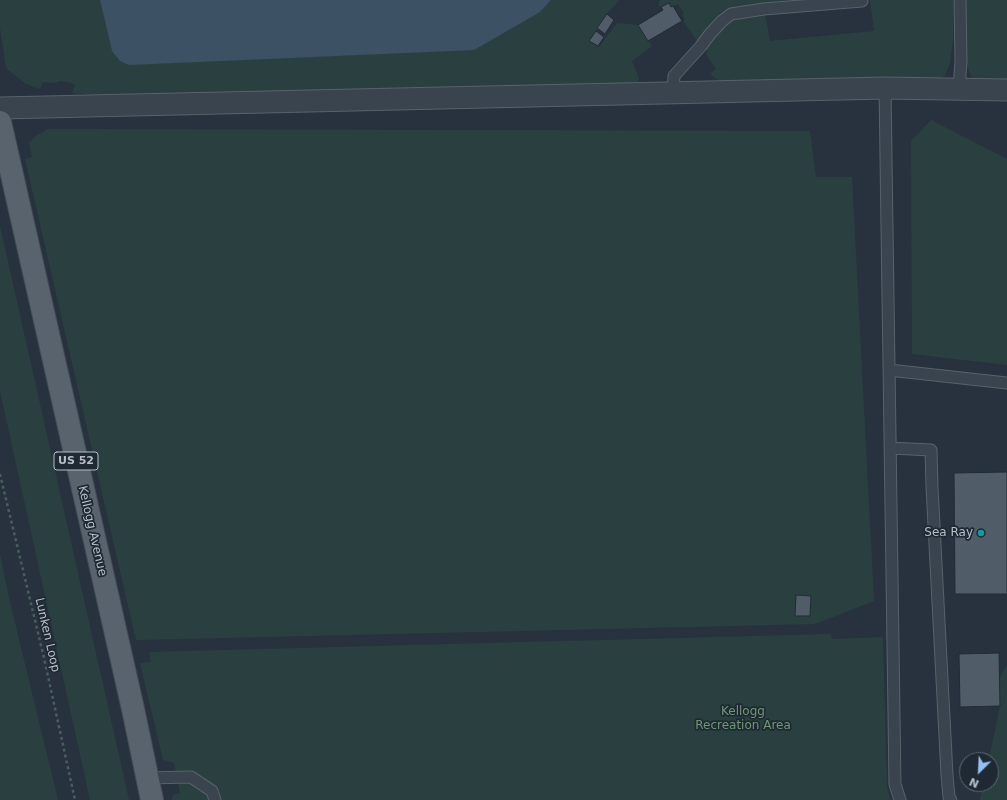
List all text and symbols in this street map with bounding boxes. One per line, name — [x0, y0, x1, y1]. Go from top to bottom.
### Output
road number: US 52 — [54, 452, 98, 470]
street label: Kellogg Avenue — [75, 484, 109, 578]
place label: Sea Ray — [924, 526, 973, 540]
marker: Sea Ray — [976, 528, 986, 538]
street label: Lunken Loop — [31, 596, 63, 674]
park label: Kellogg Recreation Area — [695, 705, 791, 733]
north arrow — [959, 752, 999, 792]
text: N — [967, 775, 981, 790]

